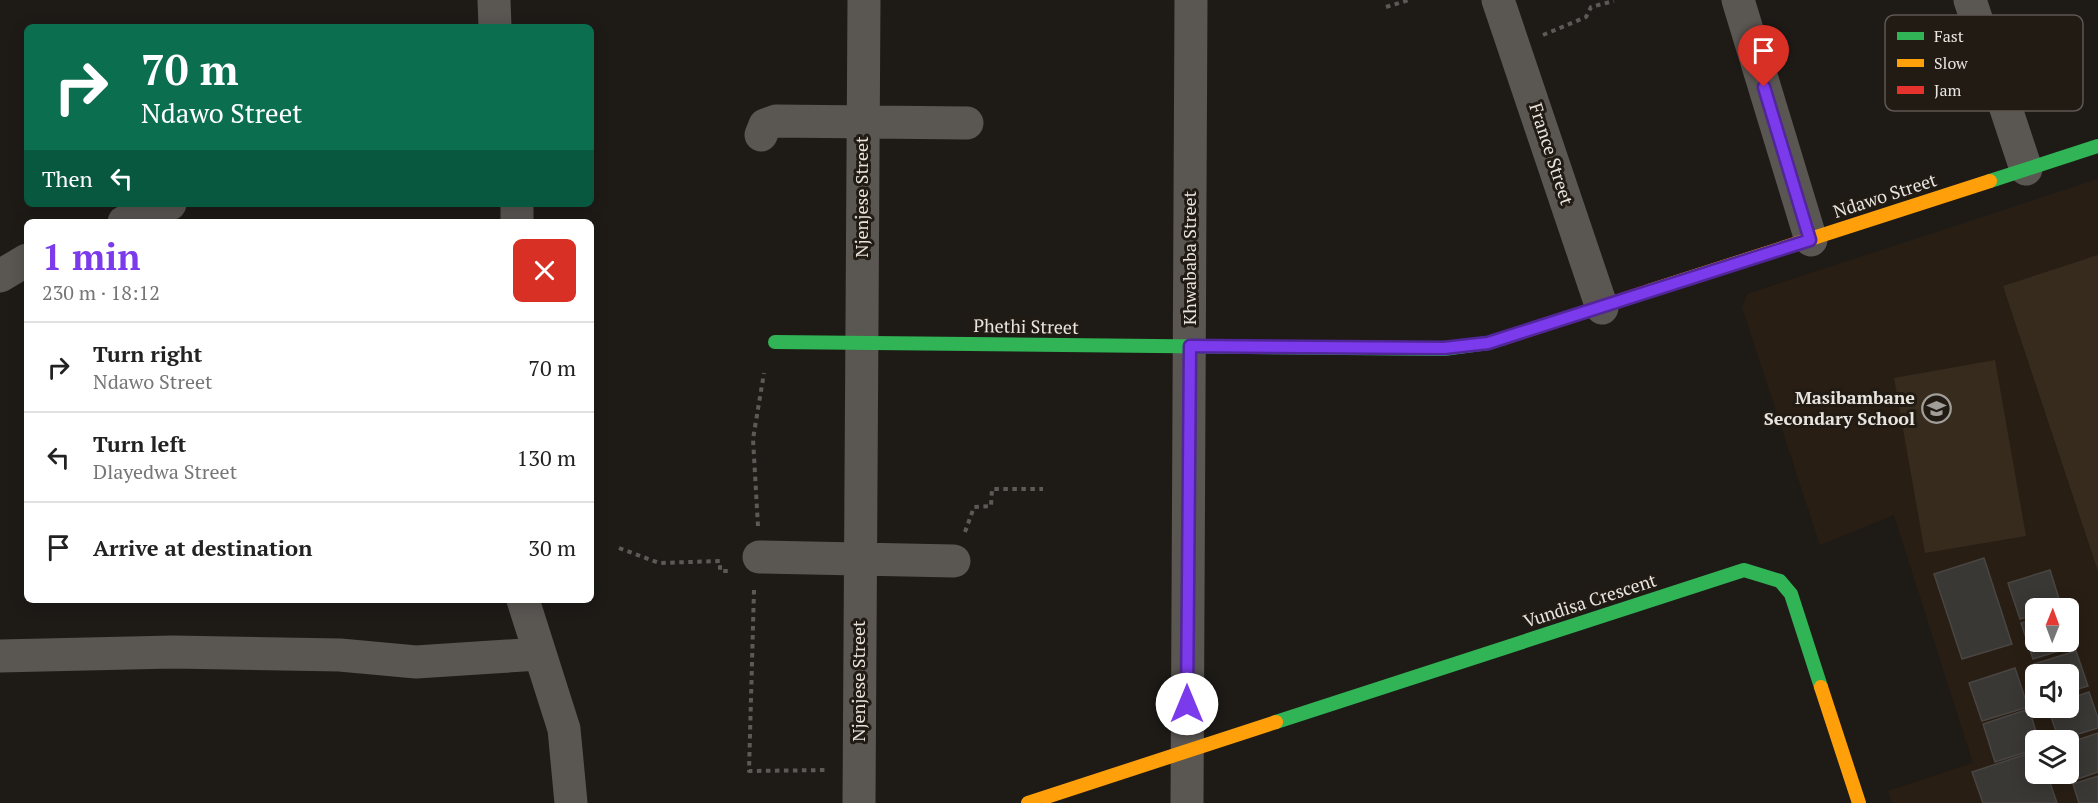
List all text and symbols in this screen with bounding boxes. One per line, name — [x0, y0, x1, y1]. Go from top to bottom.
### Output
legend — [1885, 15, 2083, 111]
pin — [1738, 25, 1789, 87]
text: Fast — [1934, 25, 1964, 47]
icon: arrive — [1747, 34, 1780, 67]
text: 70 m — [141, 41, 239, 97]
icon: right — [42, 48, 120, 126]
text: Slow — [1934, 52, 1968, 74]
text: Jam — [1934, 79, 1962, 101]
text: Ndawo Street — [141, 95, 302, 131]
street label: France Street — [1524, 100, 1580, 208]
street label: Njenjese Street — [849, 136, 873, 258]
icon: left — [105, 162, 138, 195]
text: Then — [42, 164, 93, 193]
street label: Ndawo Street — [1830, 167, 1940, 223]
street label: Khwababa Street — [1177, 190, 1201, 325]
text: 1 min — [42, 233, 140, 280]
button: close — [513, 239, 576, 302]
text: 230 m · 18:12 — [42, 279, 160, 306]
street label: Phethi Street — [973, 313, 1079, 339]
text: Turn right — [93, 339, 202, 368]
icon: right — [42, 351, 75, 384]
text: 70 m — [528, 353, 576, 382]
text: Ndawo Street — [93, 368, 212, 395]
place label: Masibambane Secondary School — [1764, 385, 1915, 430]
school or university icon: Masibambane Secondary School — [1920, 392, 1952, 424]
text: Turn left — [93, 429, 186, 458]
icon: left — [42, 441, 75, 474]
text: 130 m — [516, 443, 576, 472]
text: Dlayedwa Street — [93, 458, 237, 485]
icon: arrive — [42, 531, 75, 564]
text: Arrive at destination — [93, 533, 312, 562]
text: 30 m — [528, 533, 576, 562]
street label: Vundisa Crescent — [1520, 567, 1660, 633]
north arrow — [2025, 598, 2079, 652]
map controls — [2025, 598, 2079, 784]
street label: Njenjese Street — [846, 620, 870, 742]
button: sound — [2025, 664, 2079, 718]
position arrow — [1155, 672, 1219, 736]
button: layers — [2025, 730, 2079, 784]

